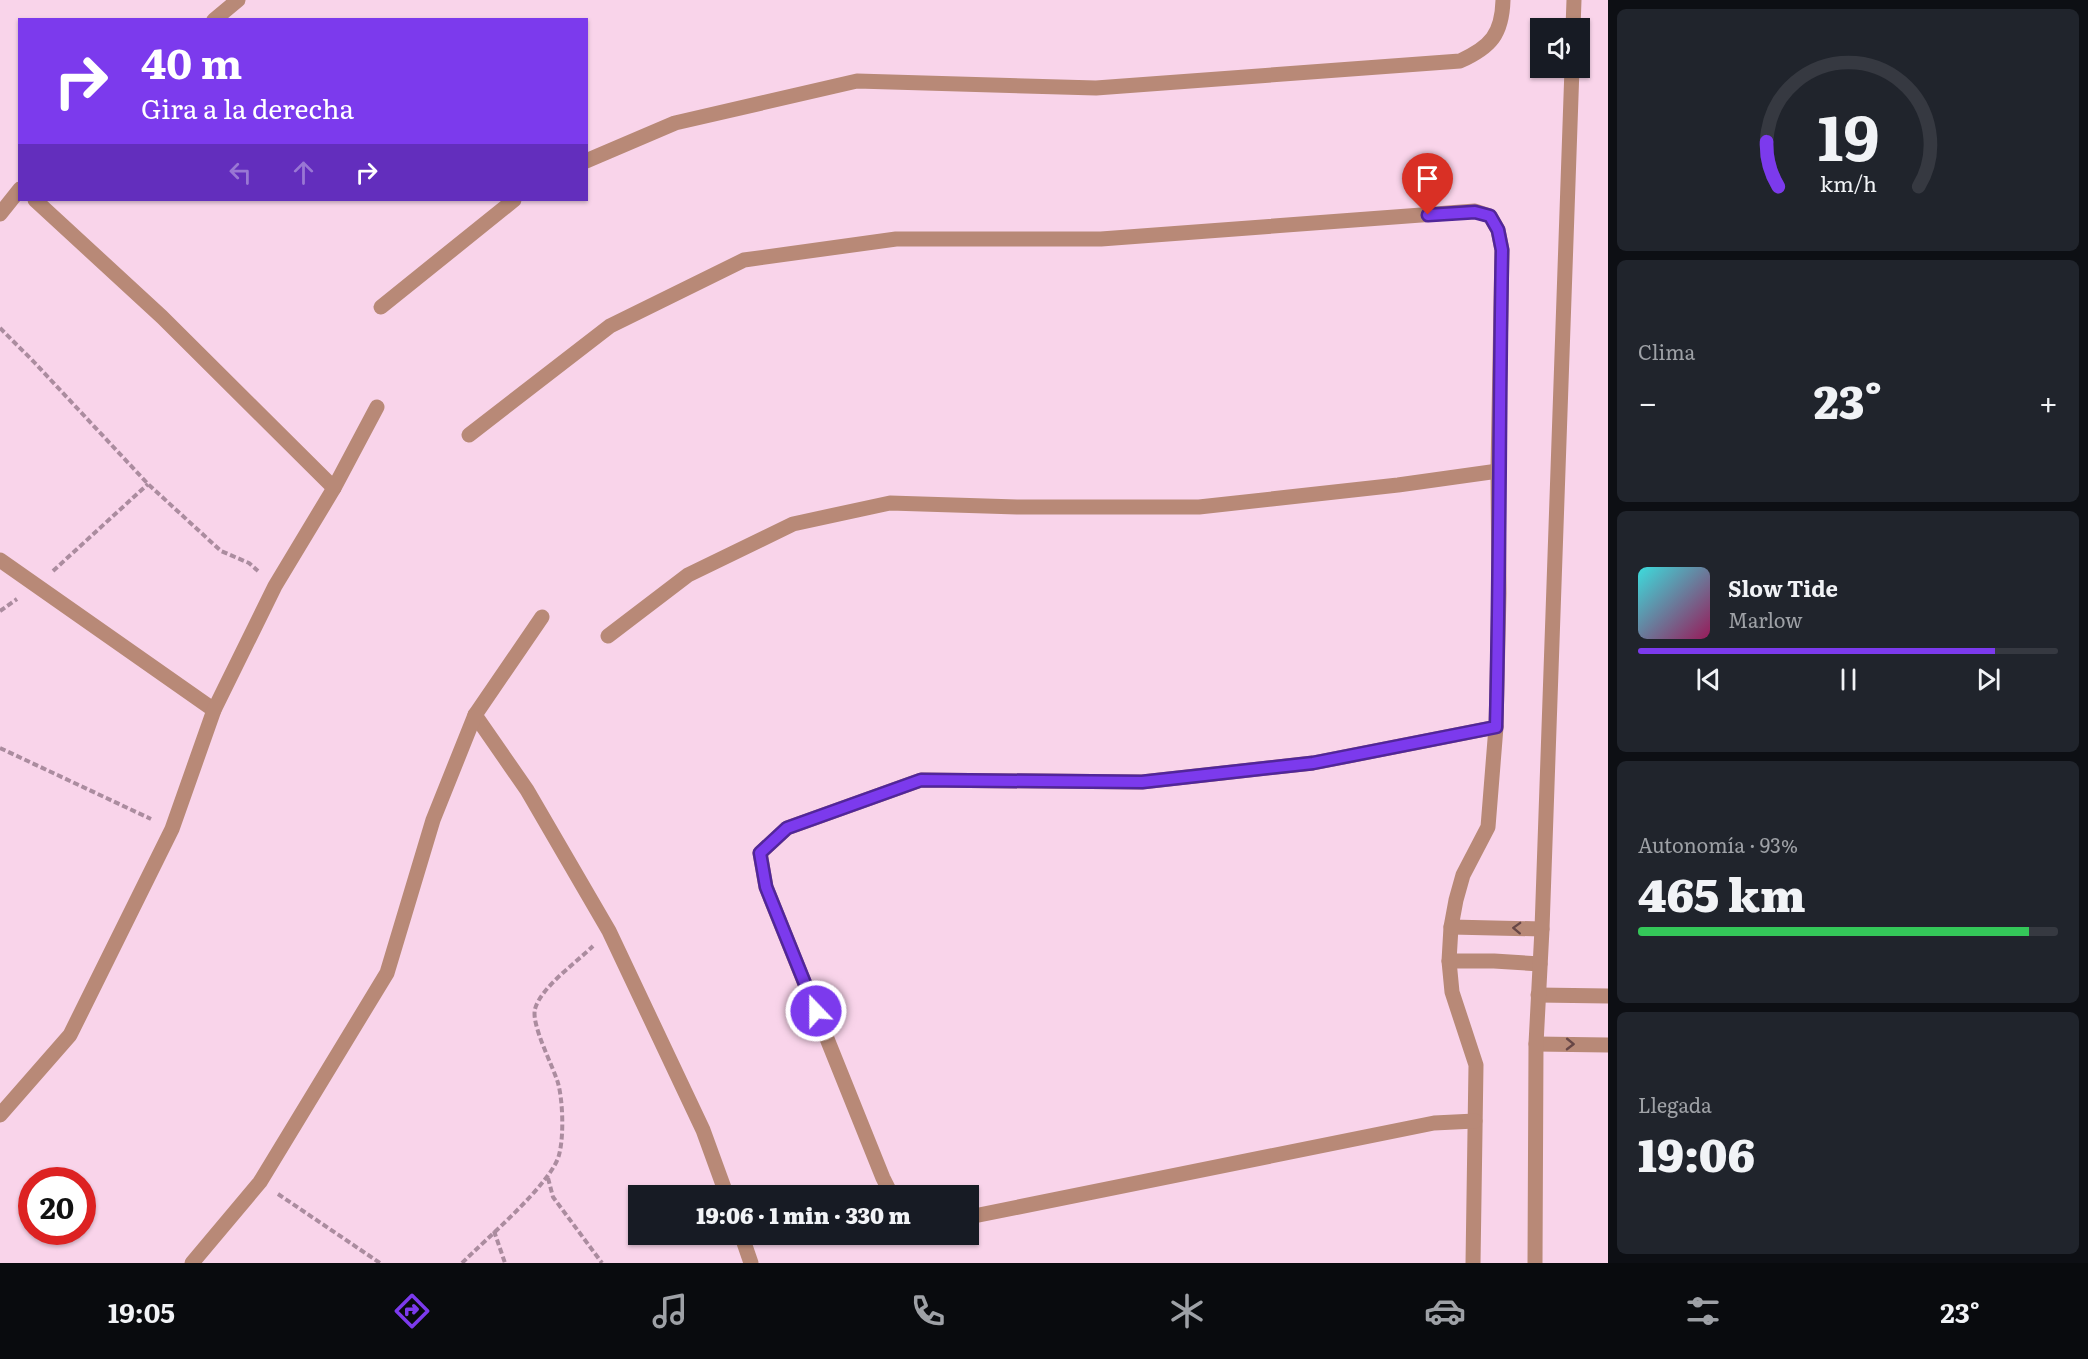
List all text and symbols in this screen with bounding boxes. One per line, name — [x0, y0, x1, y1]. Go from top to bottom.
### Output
map controls — [1530, 18, 1590, 78]
button: sound — [1530, 18, 1590, 78]
text: 40 m — [141, 30, 242, 92]
icon: right — [42, 42, 120, 120]
text: Gira a la derecha — [141, 87, 354, 127]
text: 19 — [1817, 88, 1879, 180]
pin — [1402, 153, 1453, 215]
icon: left — [224, 156, 257, 189]
icon: ahead — [287, 156, 320, 189]
icon: right — [350, 156, 383, 189]
icon: arrive — [1411, 162, 1444, 195]
text: km/h — [1819, 167, 1877, 199]
text: Clima — [1638, 336, 1695, 366]
text: 23° — [1814, 366, 1882, 433]
text: − — [1638, 376, 1657, 425]
text: + — [2039, 376, 2058, 425]
text: Slow Tide — [1728, 571, 1838, 604]
text: Marlow — [1728, 604, 1803, 634]
icon: previous — [1692, 663, 1725, 696]
icon: pause — [1832, 663, 1865, 696]
icon: next — [1972, 663, 2005, 696]
text: Autonomía · 93% — [1638, 829, 1798, 859]
text: 465 km — [1638, 859, 1806, 926]
one-way arrow — [1513, 922, 1522, 934]
position arrow — [784, 979, 848, 1043]
one-way arrow — [1566, 1038, 1575, 1050]
text: Llegada — [1638, 1089, 1712, 1119]
text: 19:06 — [1638, 1119, 1755, 1186]
speed limit sign: 20 — [18, 1167, 96, 1245]
text: 19:06 · 1 min · 330 m — [696, 1198, 911, 1231]
icon: directions — [391, 1290, 433, 1332]
icon: music — [649, 1290, 691, 1332]
icon: phone — [907, 1290, 949, 1332]
icon: climate — [1166, 1290, 1208, 1332]
icon: car — [1424, 1290, 1466, 1332]
icon: filters — [1682, 1290, 1724, 1332]
text: 19:05 — [108, 1291, 175, 1331]
text: 23° — [1940, 1291, 1980, 1331]

